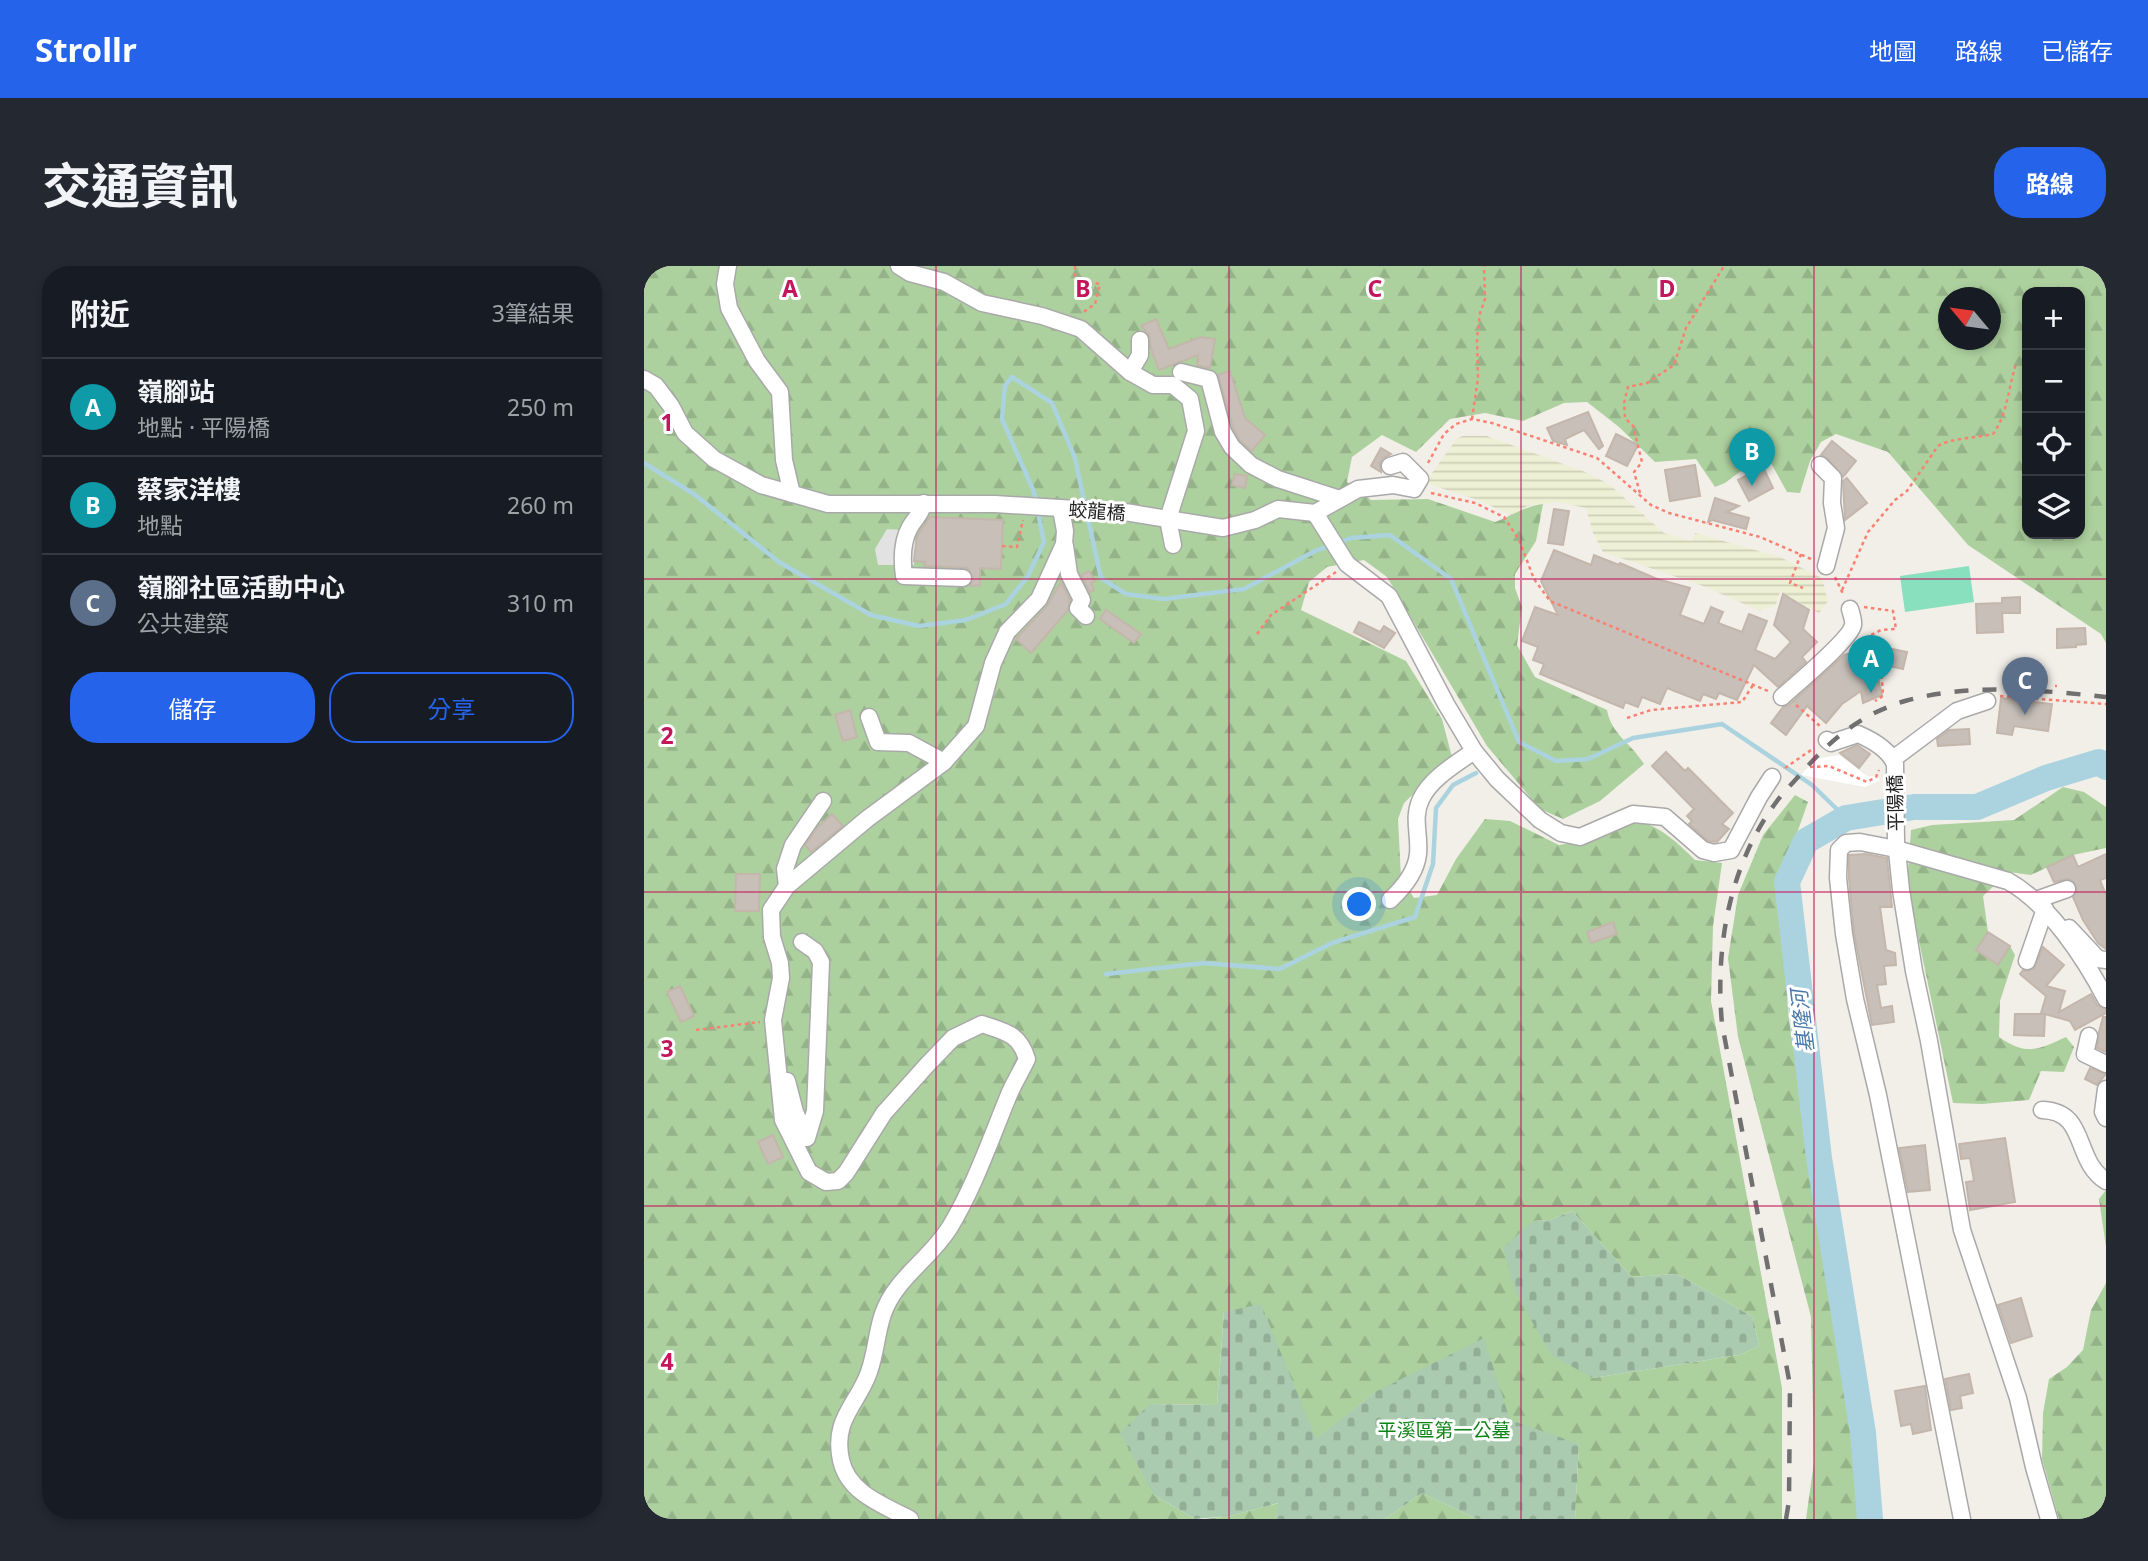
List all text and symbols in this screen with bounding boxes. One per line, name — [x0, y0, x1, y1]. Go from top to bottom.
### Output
text: Strollr — [35, 27, 137, 72]
text: 地圖 — [1869, 34, 1917, 67]
text: 路線 — [1955, 34, 2003, 67]
text: 已儲存 — [2041, 34, 2113, 67]
button: 路線 — [1994, 147, 2106, 218]
text: 交通資訊 — [42, 152, 238, 218]
text: A — [782, 272, 798, 304]
text: B — [1075, 272, 1091, 304]
text: C — [1368, 272, 1383, 304]
text: D — [1659, 272, 1675, 304]
north arrow — [1938, 287, 2001, 350]
map controls — [2022, 287, 2085, 539]
button: + — [2022, 287, 2085, 350]
text: 附近 — [70, 293, 130, 334]
text: 3筆結果 — [492, 297, 574, 329]
button: − — [2022, 350, 2085, 413]
text: 嶺腳站 — [137, 373, 215, 409]
text: A — [85, 391, 101, 423]
text: 250 m — [507, 391, 574, 423]
text: 1 — [660, 406, 674, 438]
text: 地點 · 平陽橋 — [137, 411, 270, 443]
button: locate — [2022, 413, 2085, 476]
pin: B — [1729, 428, 1775, 486]
text: 蔡家洋樓 — [137, 471, 241, 507]
button: layers — [2022, 476, 2085, 539]
text: B — [85, 489, 101, 521]
text: 260 m — [507, 489, 574, 521]
street label: 蛟龍橋 — [1068, 496, 1126, 526]
text: 地點 — [137, 509, 183, 541]
text: 嶺腳社區活動中心 — [137, 569, 345, 605]
text: C — [86, 587, 100, 619]
text: 310 m — [507, 587, 574, 619]
text: 公共建築 — [137, 607, 229, 639]
pin: A — [1848, 635, 1894, 693]
pin: C — [2002, 657, 2048, 715]
button: 儲存 — [70, 672, 315, 743]
button: 分享 — [329, 672, 574, 743]
text: 2 — [660, 719, 674, 751]
street label: 平陽橋 — [1882, 774, 1908, 832]
your location — [1342, 887, 1376, 921]
water label: 基隆河 — [1784, 984, 1820, 1054]
text: 3 — [660, 1032, 674, 1064]
text: 4 — [660, 1345, 674, 1377]
park label: 平溪區第一公墓 — [1377, 1417, 1511, 1443]

